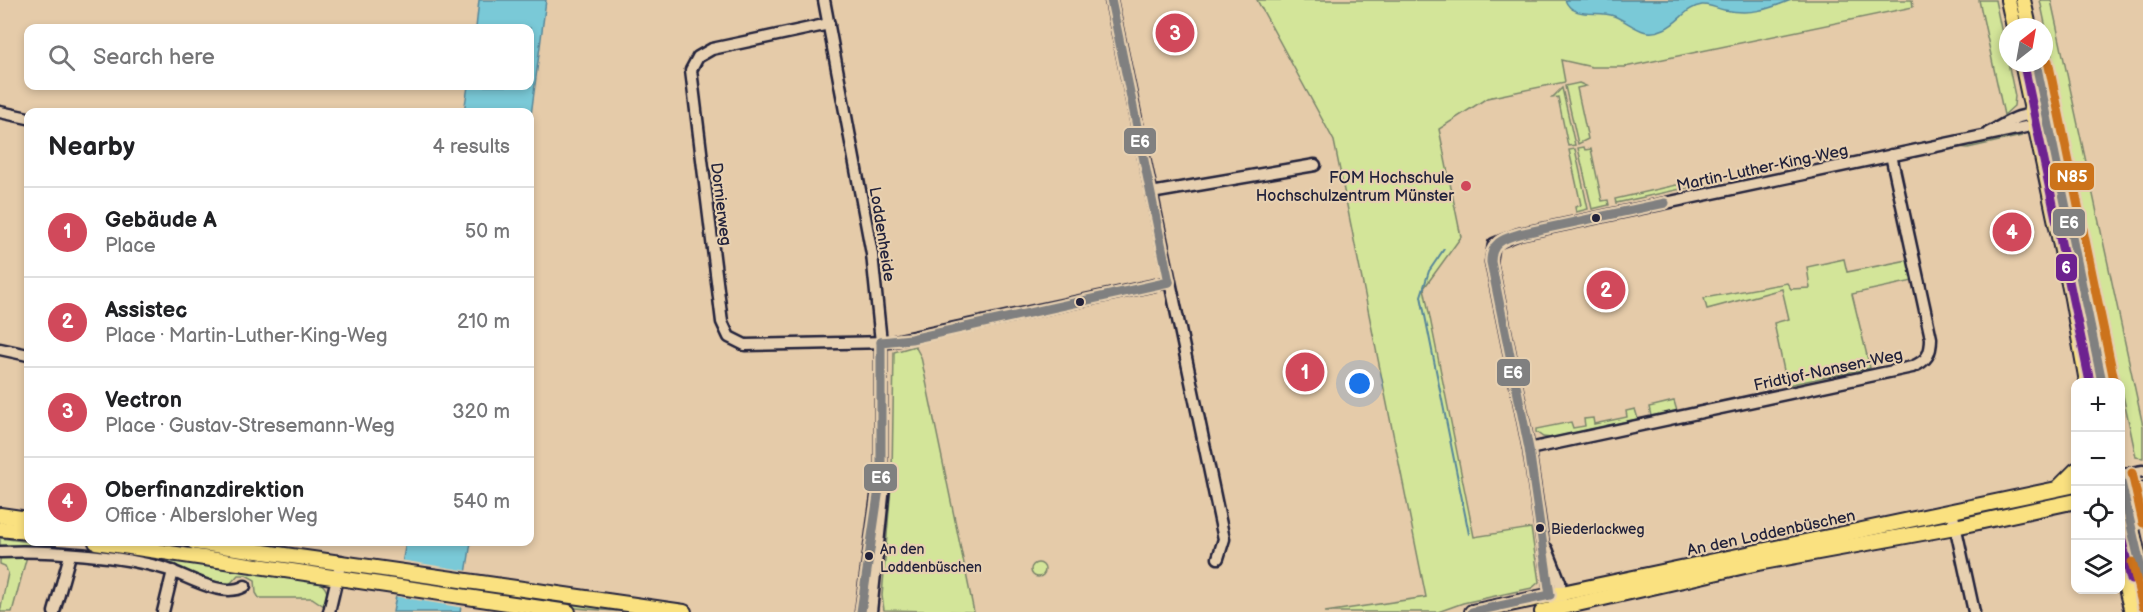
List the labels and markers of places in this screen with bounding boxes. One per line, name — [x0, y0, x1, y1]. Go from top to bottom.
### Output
pin: 3 — [1156, 10, 1194, 56]
place label: FOM Hochschule Hochschulzentrum Münster — [1256, 169, 1455, 206]
marker: FOM Hochschule Hochschulzentrum Münster — [1459, 179, 1473, 193]
pin: 4 — [1992, 210, 2032, 254]
unlabelled marker — [1590, 212, 1602, 224]
pin: 2 — [1586, 268, 1626, 312]
unlabelled marker — [1074, 296, 1086, 308]
pin: 1 — [1286, 350, 1324, 394]
place label: Biederlackweg — [1551, 521, 1644, 538]
marker: Biederlackweg — [1534, 522, 1546, 534]
place label: An den Loddenbüschen — [880, 541, 982, 576]
marker: An den Loddenbüschen — [863, 550, 875, 562]

